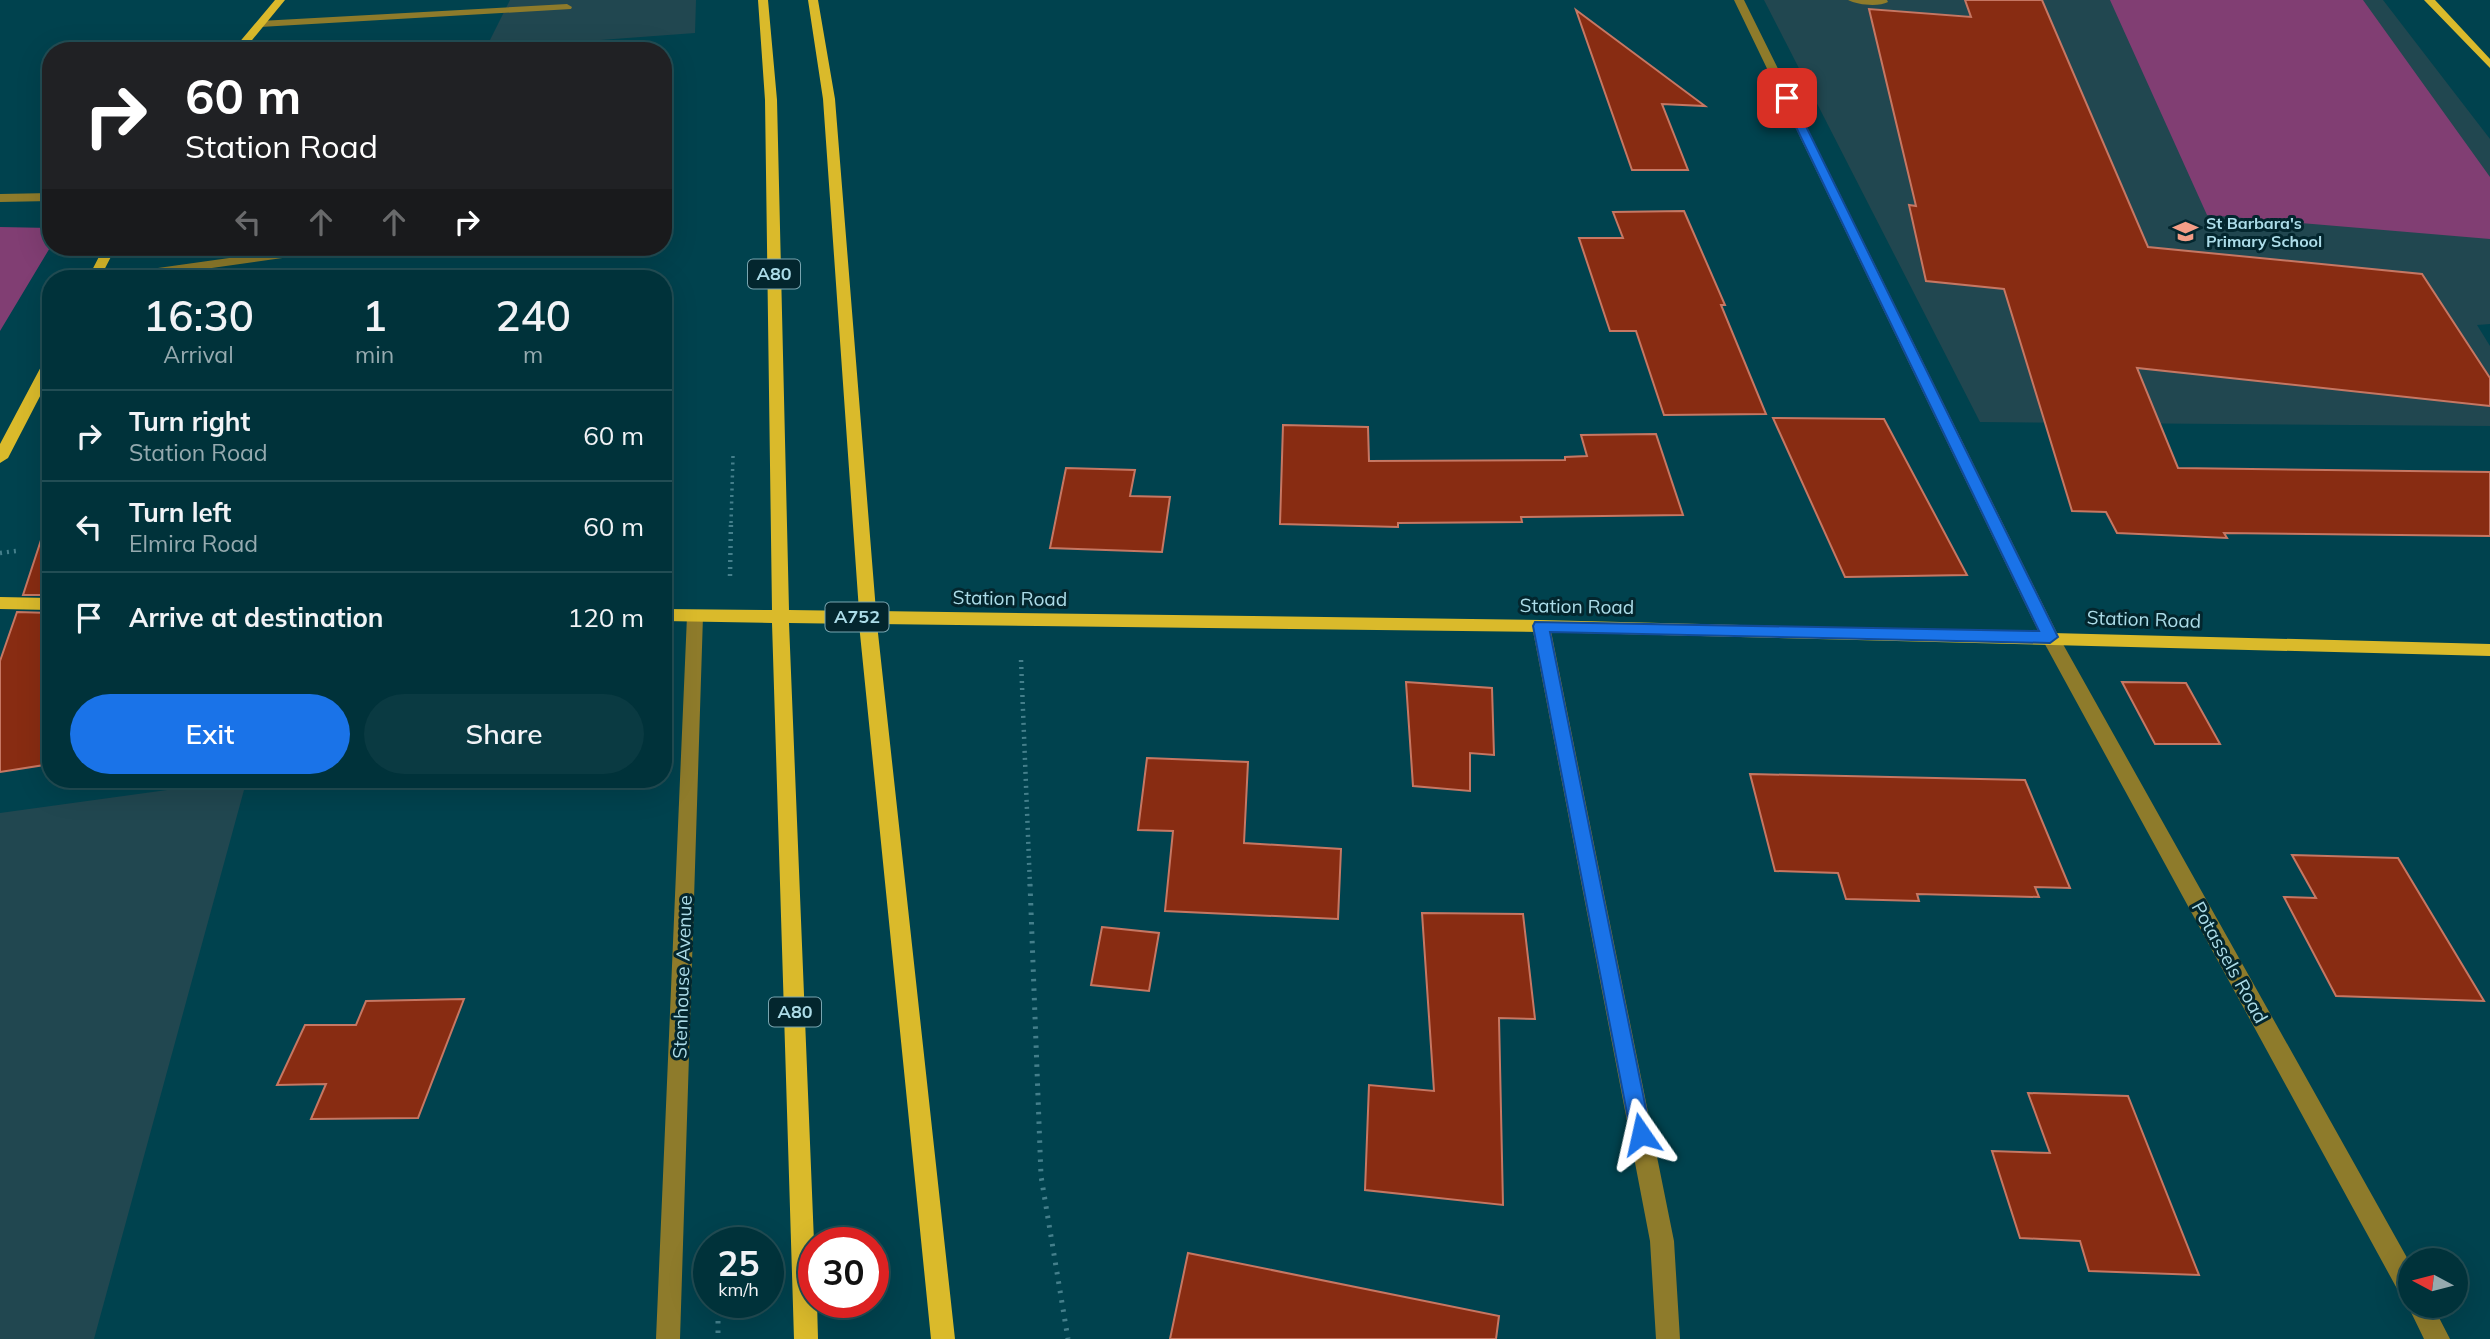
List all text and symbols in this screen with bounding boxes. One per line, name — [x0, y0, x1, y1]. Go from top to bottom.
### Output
text: 60 m — [185, 65, 301, 126]
pin — [1757, 68, 1817, 128]
icon: right — [70, 70, 161, 161]
icon: arrive — [1768, 79, 1806, 117]
text: Station Road — [185, 126, 378, 166]
icon: left — [229, 203, 267, 241]
icon: ahead — [302, 203, 340, 241]
icon: ahead — [375, 203, 413, 241]
icon: right — [448, 203, 486, 241]
place label: St Barbara's Primary School — [2206, 213, 2322, 251]
school or university icon: St Barbara's Primary School — [2172, 218, 2200, 246]
road number: A80 — [748, 260, 800, 288]
text: 16:30 — [143, 289, 254, 342]
text: 1 — [362, 289, 387, 342]
text: 240 — [495, 289, 571, 342]
text: Arrival — [163, 340, 234, 369]
text: min — [355, 340, 394, 369]
text: m — [523, 340, 543, 369]
text: Turn right — [129, 405, 250, 438]
icon: right — [70, 417, 108, 455]
text: 60 m — [583, 419, 644, 452]
text: Station Road — [129, 438, 268, 467]
text: Turn left — [129, 496, 231, 529]
icon: left — [70, 508, 108, 546]
text: 60 m — [583, 510, 644, 543]
text: Elmira Road — [129, 529, 258, 558]
street label: Station Road — [953, 585, 1067, 611]
street label: Station Road — [1520, 593, 1634, 619]
icon: arrive — [70, 599, 108, 637]
text: Arrive at destination — [129, 601, 384, 634]
text: 120 m — [568, 601, 644, 634]
road number: A752 — [826, 602, 888, 632]
street label: Station Road — [2086, 605, 2202, 633]
button: Exit — [70, 694, 350, 774]
button: Share — [364, 694, 644, 774]
street label: Stenhouse Avenue — [667, 895, 697, 1059]
street label: Potassels Road — [2187, 897, 2273, 1027]
road number: A80 — [769, 998, 821, 1027]
position arrow — [1604, 1097, 1678, 1171]
speed limit sign: 30 — [798, 1227, 889, 1318]
text: 25 — [717, 1241, 760, 1285]
north arrow — [2398, 1248, 2468, 1318]
map controls — [2398, 1248, 2468, 1318]
text: km/h — [718, 1278, 759, 1301]

